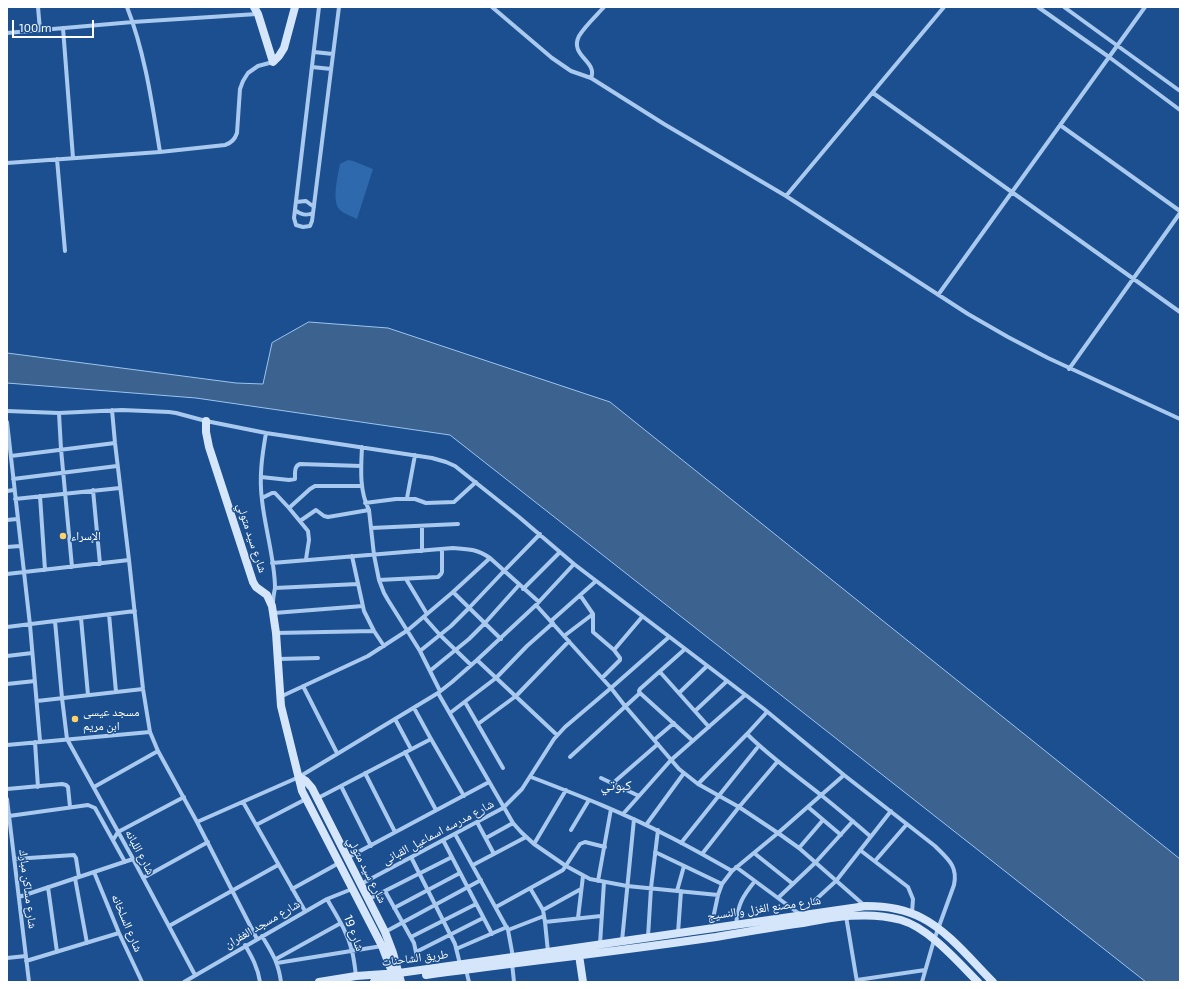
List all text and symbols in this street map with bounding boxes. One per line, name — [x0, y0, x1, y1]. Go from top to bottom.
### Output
scale bar — [14, 12, 96, 38]
text: 100 m — [19, 20, 51, 34]
street label: شارع سيد متولي — [234, 501, 270, 575]
place label: الإسراء — [71, 529, 101, 543]
marker: الإسراء — [58, 531, 68, 541]
place label: مسجد عيسى ابن مريم — [83, 705, 139, 733]
marker: مسجد عيسى ابن مريم — [70, 714, 80, 724]
district label: كبوتي — [601, 777, 631, 793]
street label: شارع مدرسه اسماعيل القبانى — [380, 796, 496, 868]
street label: شارع اللبانه — [122, 827, 158, 877]
street label: شارع سيد متولي — [344, 835, 390, 905]
street label: شارع مساكن مبارك — [16, 848, 40, 930]
street label: شارع السلخانه — [108, 892, 146, 954]
street label: شارع مصنع الغزل و النسيج — [706, 893, 822, 923]
street label: شارع مسجد الغفران — [222, 897, 302, 951]
street label: شارع 19 — [341, 913, 367, 953]
street label: طريق الشاحنات — [381, 947, 449, 969]

